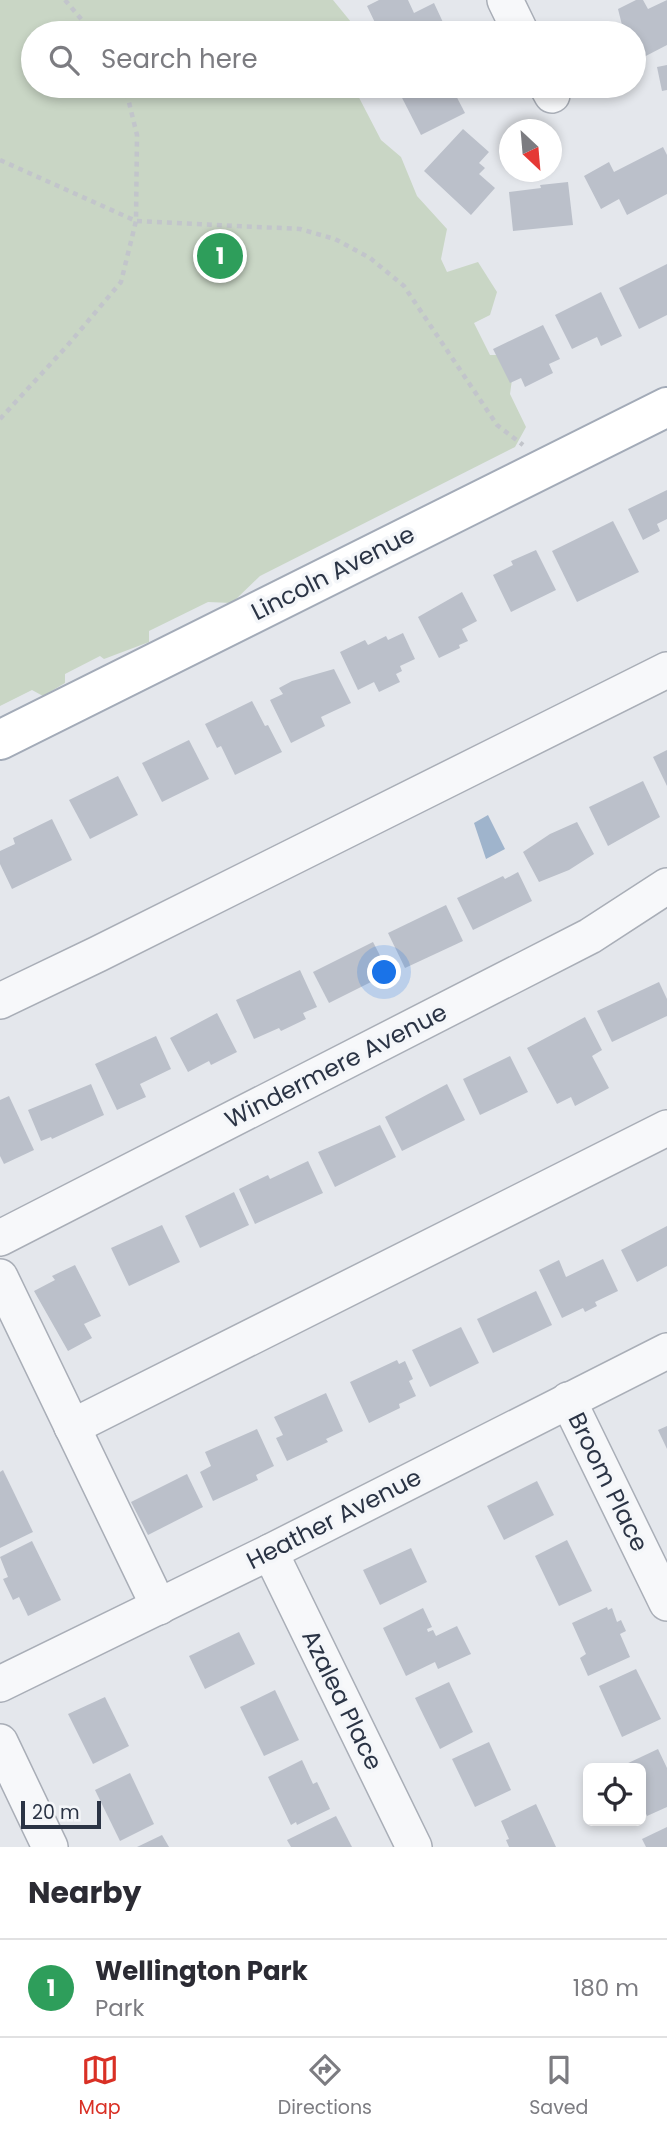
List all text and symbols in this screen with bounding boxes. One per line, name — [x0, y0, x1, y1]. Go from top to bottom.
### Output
search box — [21, 21, 646, 98]
icon: search — [45, 41, 83, 79]
text: Search here — [101, 41, 258, 77]
north arrow — [499, 119, 562, 182]
pin: 1 — [197, 230, 243, 282]
street label: Lincoln Avenue — [245, 517, 420, 628]
your location — [367, 955, 401, 989]
street label: Windermere Avenue — [219, 995, 452, 1136]
street label: Broom Place — [561, 1407, 656, 1557]
street label: Heather Avenue — [241, 1460, 427, 1577]
street label: Azalea Place — [294, 1624, 391, 1775]
map controls — [583, 1763, 646, 1826]
button: locate — [583, 1763, 646, 1826]
scale bar — [21, 1798, 102, 1830]
text: 20 m — [32, 1799, 80, 1826]
text: Nearby — [28, 1871, 142, 1914]
text: Wellington Park — [95, 1953, 308, 1989]
text: 1 — [47, 1972, 55, 2004]
text: 180 m — [573, 1972, 639, 2004]
text: Park — [95, 1992, 144, 2024]
tab: Map — [79, 2051, 121, 2122]
tab: Directions — [278, 2051, 372, 2122]
tab: Saved — [529, 2051, 588, 2122]

